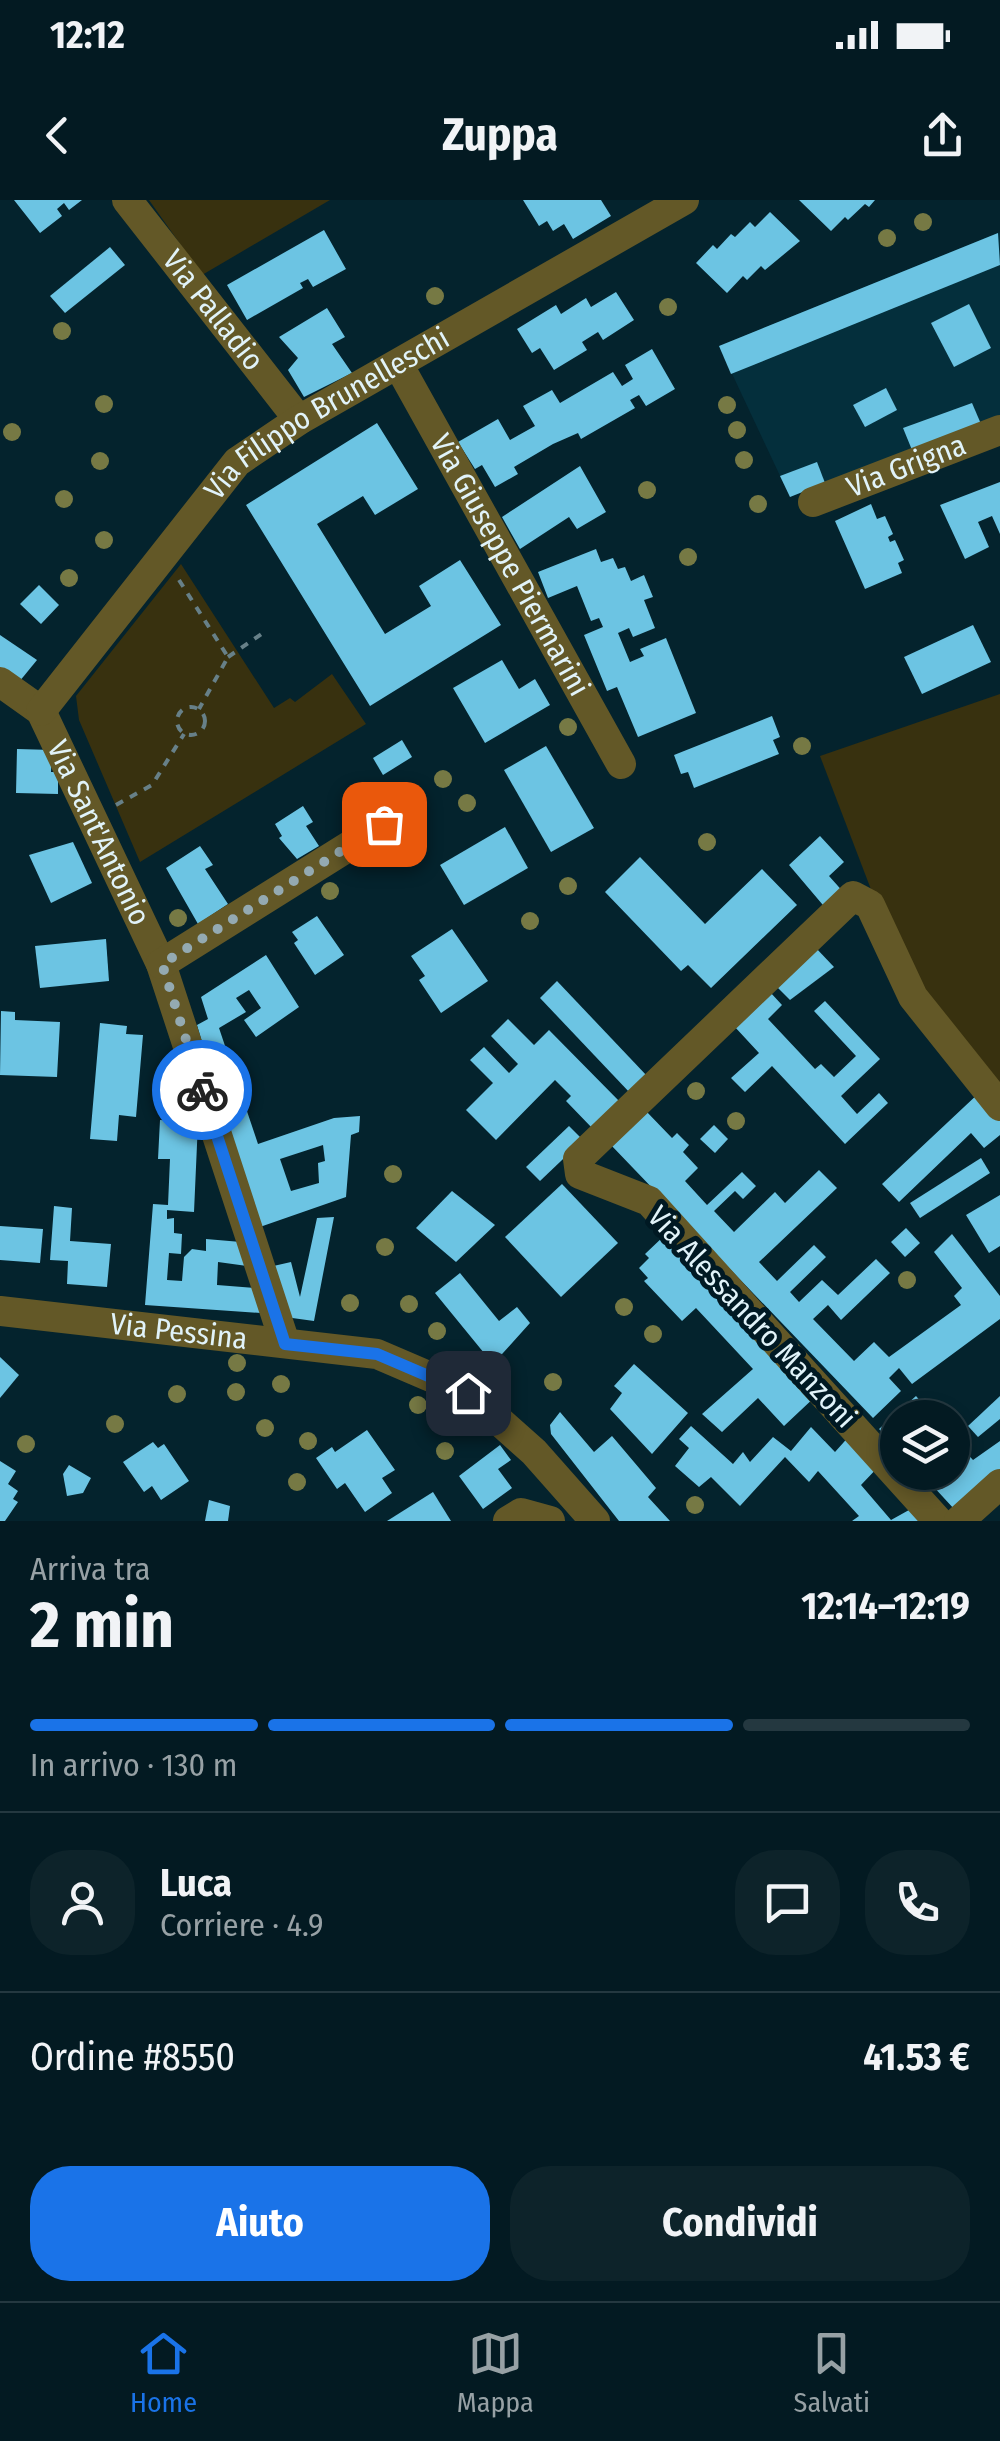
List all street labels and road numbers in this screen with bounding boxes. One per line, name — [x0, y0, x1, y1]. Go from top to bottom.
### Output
street label: Via Palladio — [155, 243, 271, 378]
street label: Via Filippo Brunelleschi — [197, 320, 455, 507]
street label: Via Grigna — [842, 427, 971, 505]
street label: Via Giuseppe Piermarini — [423, 428, 597, 702]
street label: Via Sant'Antonio — [40, 734, 158, 931]
street label: Via Alessandro Manzoni — [640, 1199, 864, 1435]
street label: Via Pessina — [108, 1306, 249, 1357]

